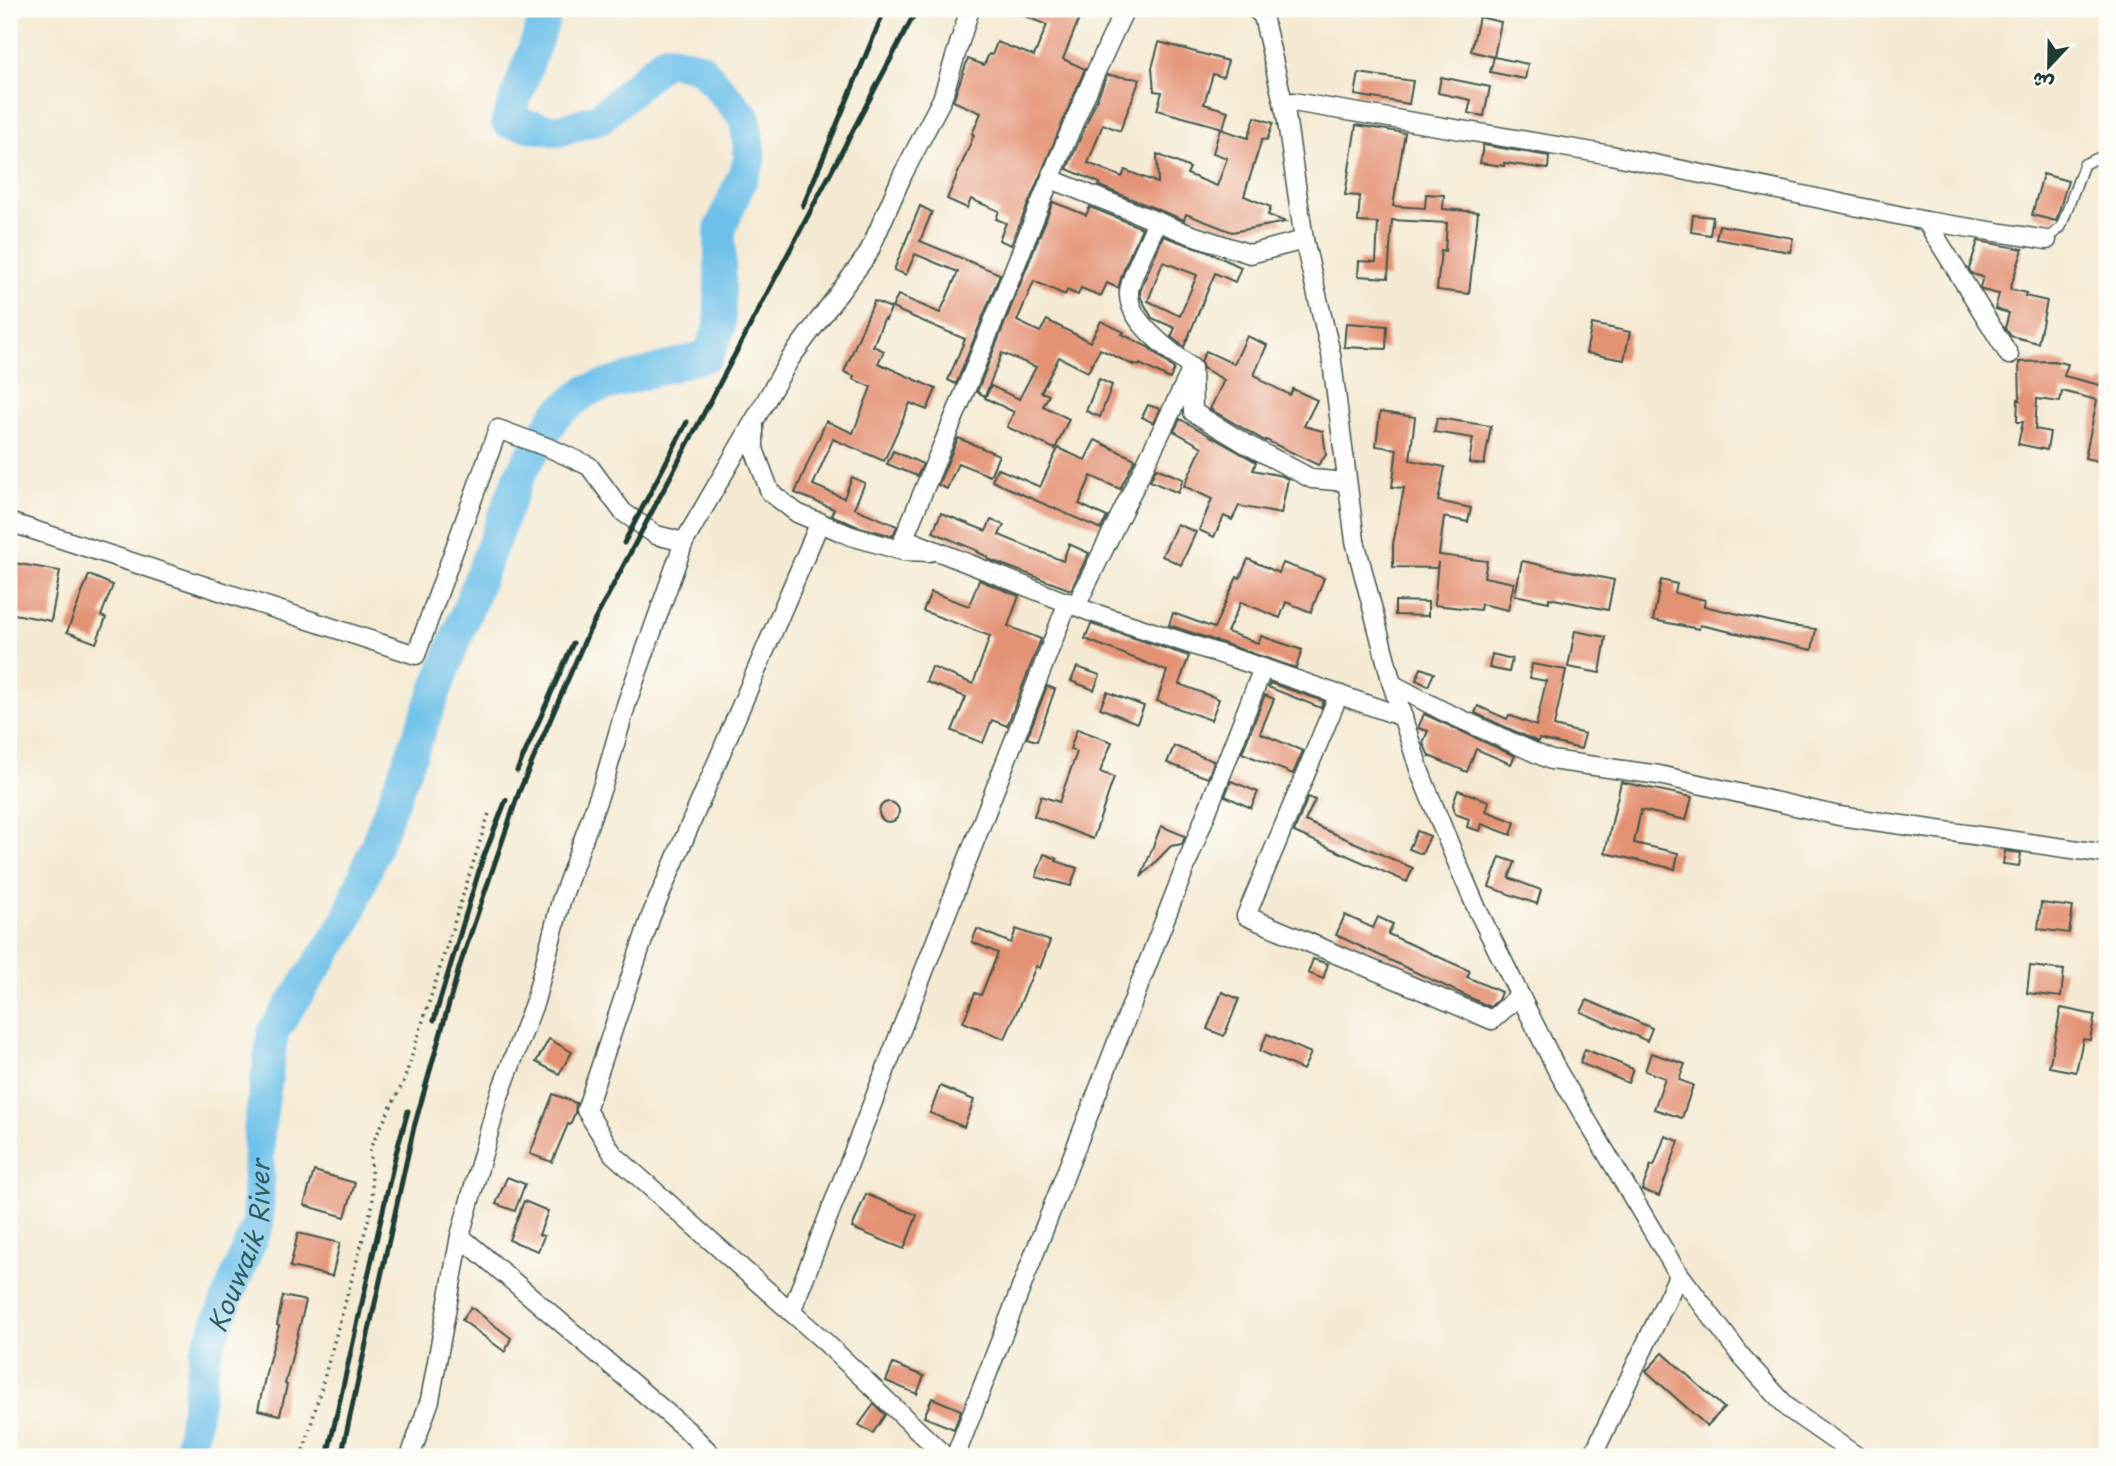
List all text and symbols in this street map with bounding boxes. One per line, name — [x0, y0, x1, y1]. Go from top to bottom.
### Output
north arrow — [2014, 32, 2084, 102]
text: ش — [2027, 66, 2057, 100]
water label: Kouwaik River — [197, 1157, 278, 1338]

